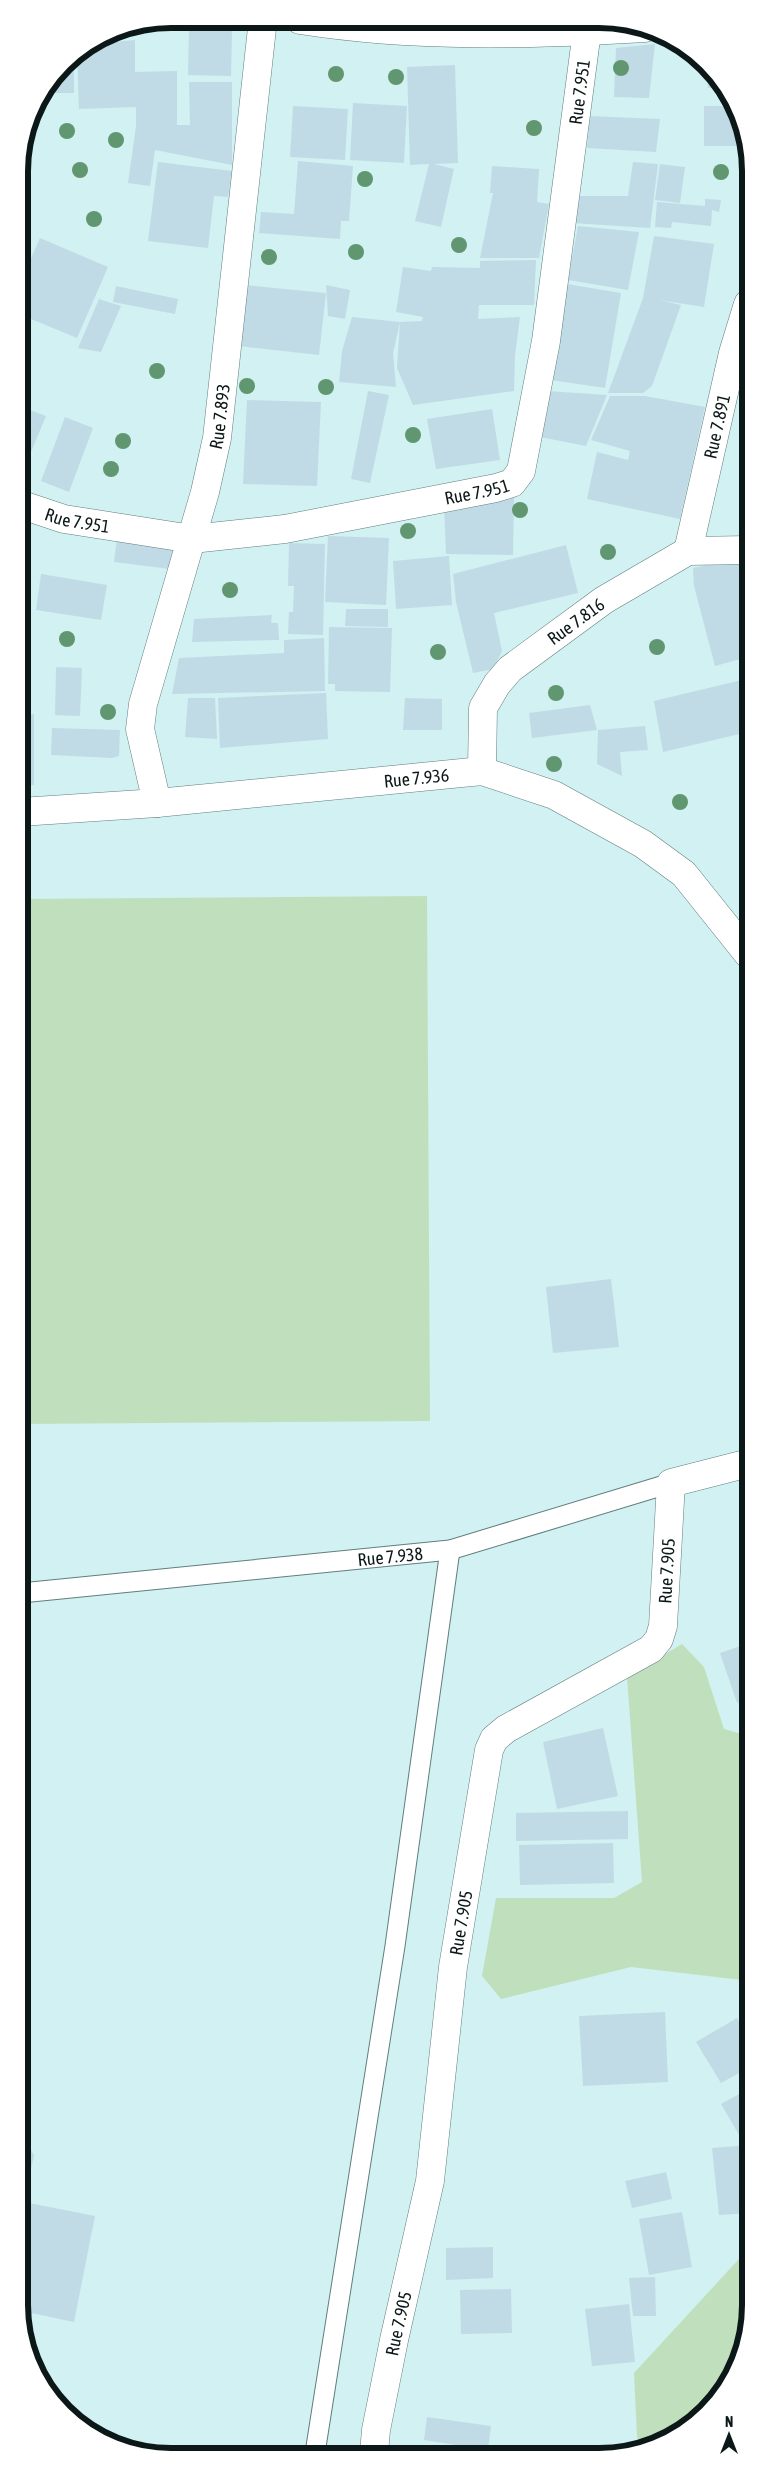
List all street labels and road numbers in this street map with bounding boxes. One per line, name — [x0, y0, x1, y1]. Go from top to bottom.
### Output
street label: Rue 7.951 — [564, 58, 594, 126]
street label: Rue 7.893 — [204, 383, 233, 451]
street label: Rue 7.891 — [699, 392, 734, 460]
street label: Rue 7.951 — [443, 474, 512, 508]
street label: Rue 7.951 — [43, 503, 111, 537]
street label: Rue 7.816 — [543, 593, 608, 649]
street label: Rue 7.936 — [383, 764, 450, 791]
street label: Rue 7.905 — [654, 1538, 678, 1604]
street label: Rue 7.938 — [357, 1542, 424, 1570]
street label: Rue 7.905 — [445, 1889, 476, 1957]
street label: Rue 7.905 — [381, 2289, 415, 2357]

